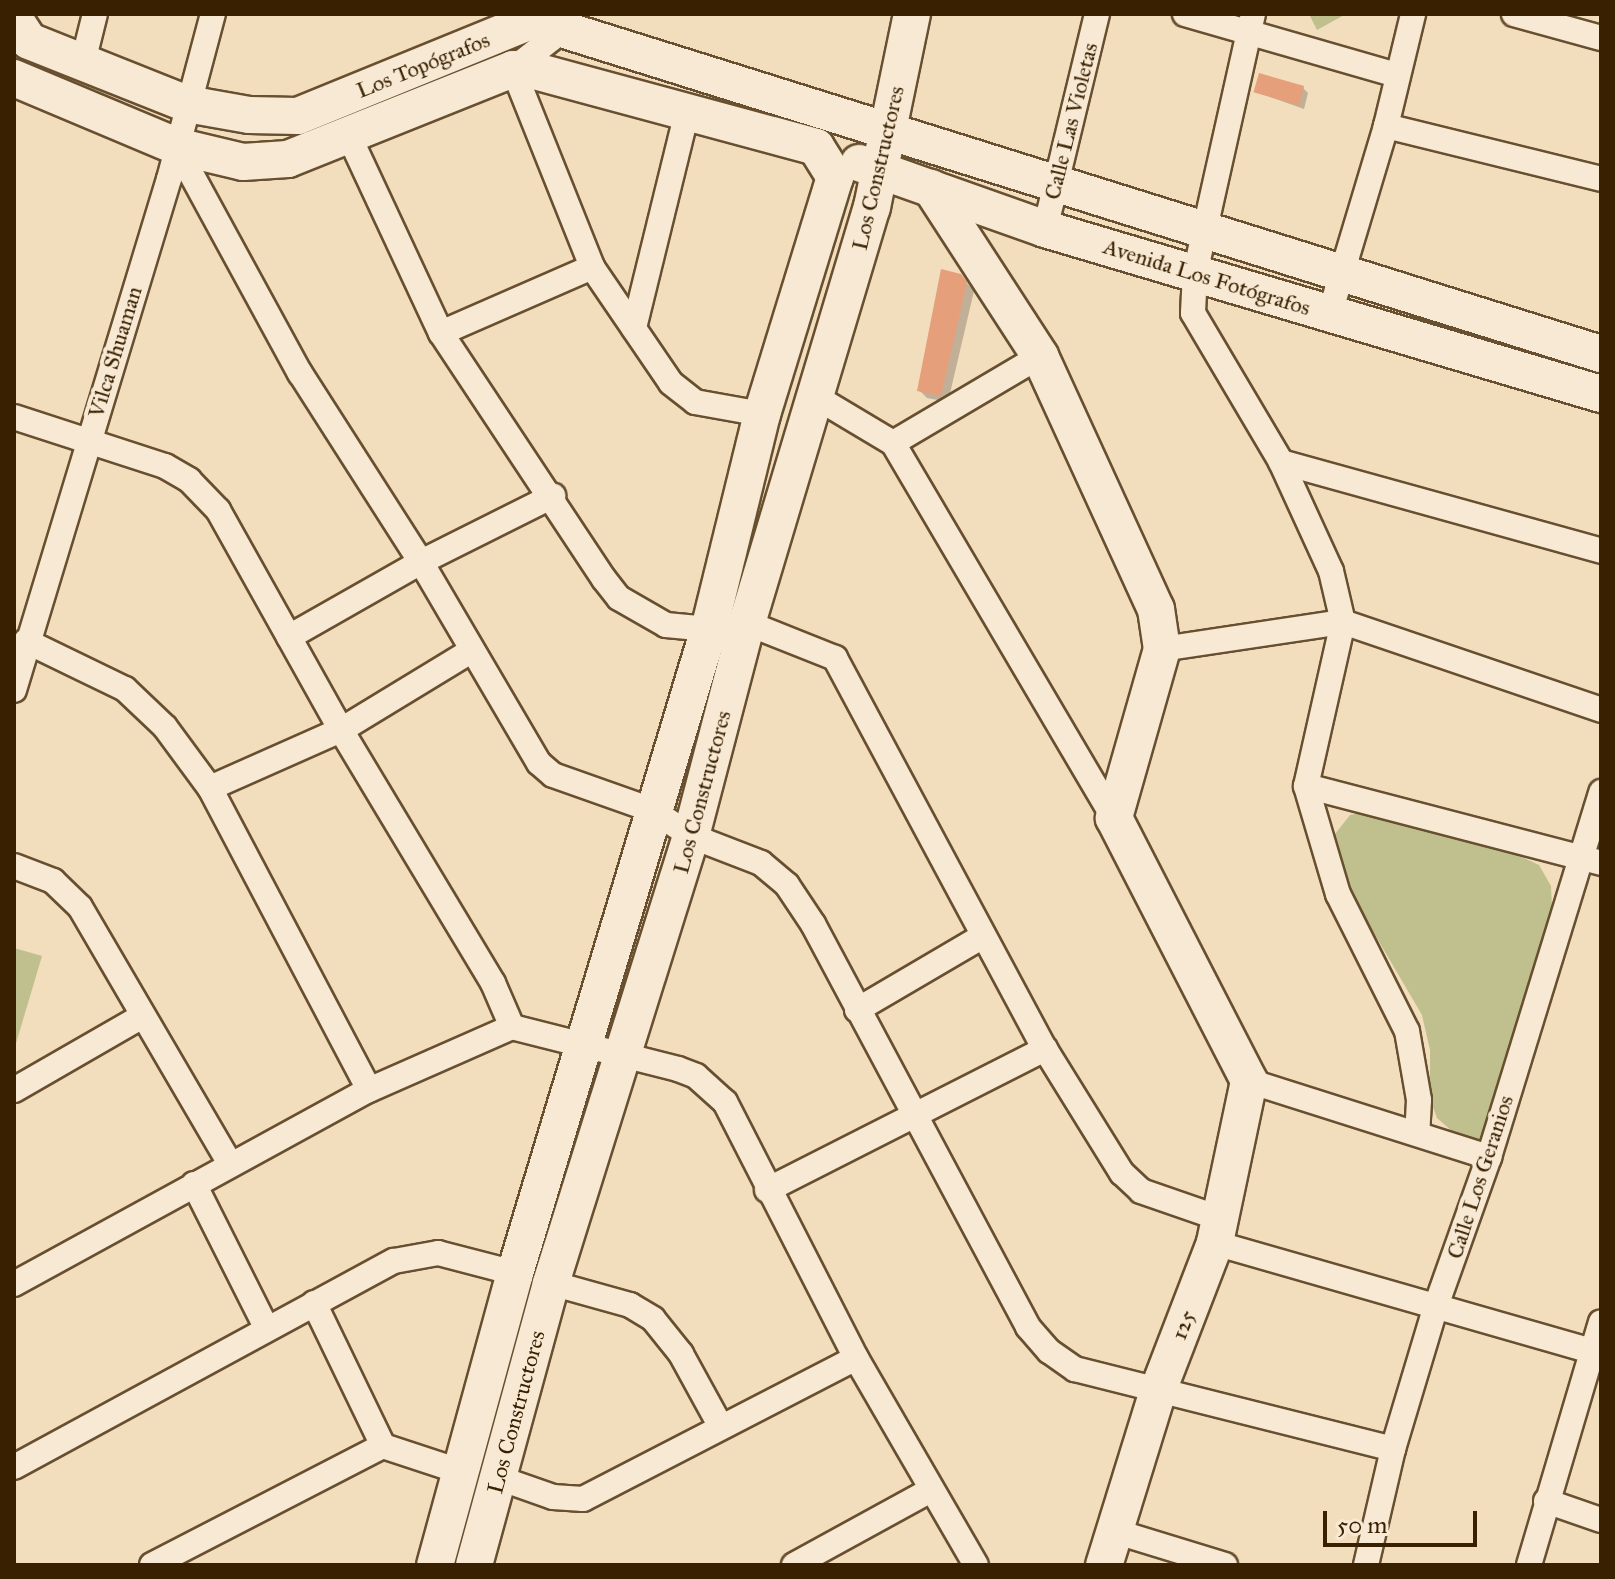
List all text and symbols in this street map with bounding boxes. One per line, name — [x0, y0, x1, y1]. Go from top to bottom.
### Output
street label: Los Topógrafos — [353, 26, 493, 104]
street label: Calle Las Violetas — [1039, 40, 1103, 202]
street label: Los Constructores — [846, 83, 910, 253]
street label: Avenida Los Fotógrafos — [1100, 233, 1314, 321]
street label: Vilca Shuaman — [82, 283, 148, 421]
street label: Los Constructores — [668, 708, 736, 876]
street label: Calle Los Geranios — [1441, 1092, 1519, 1262]
street label: 125 — [1165, 1306, 1201, 1344]
street label: Los Constructores — [482, 1328, 550, 1496]
scale bar — [1327, 1495, 1481, 1545]
text: 50 m — [1337, 1510, 1387, 1540]

